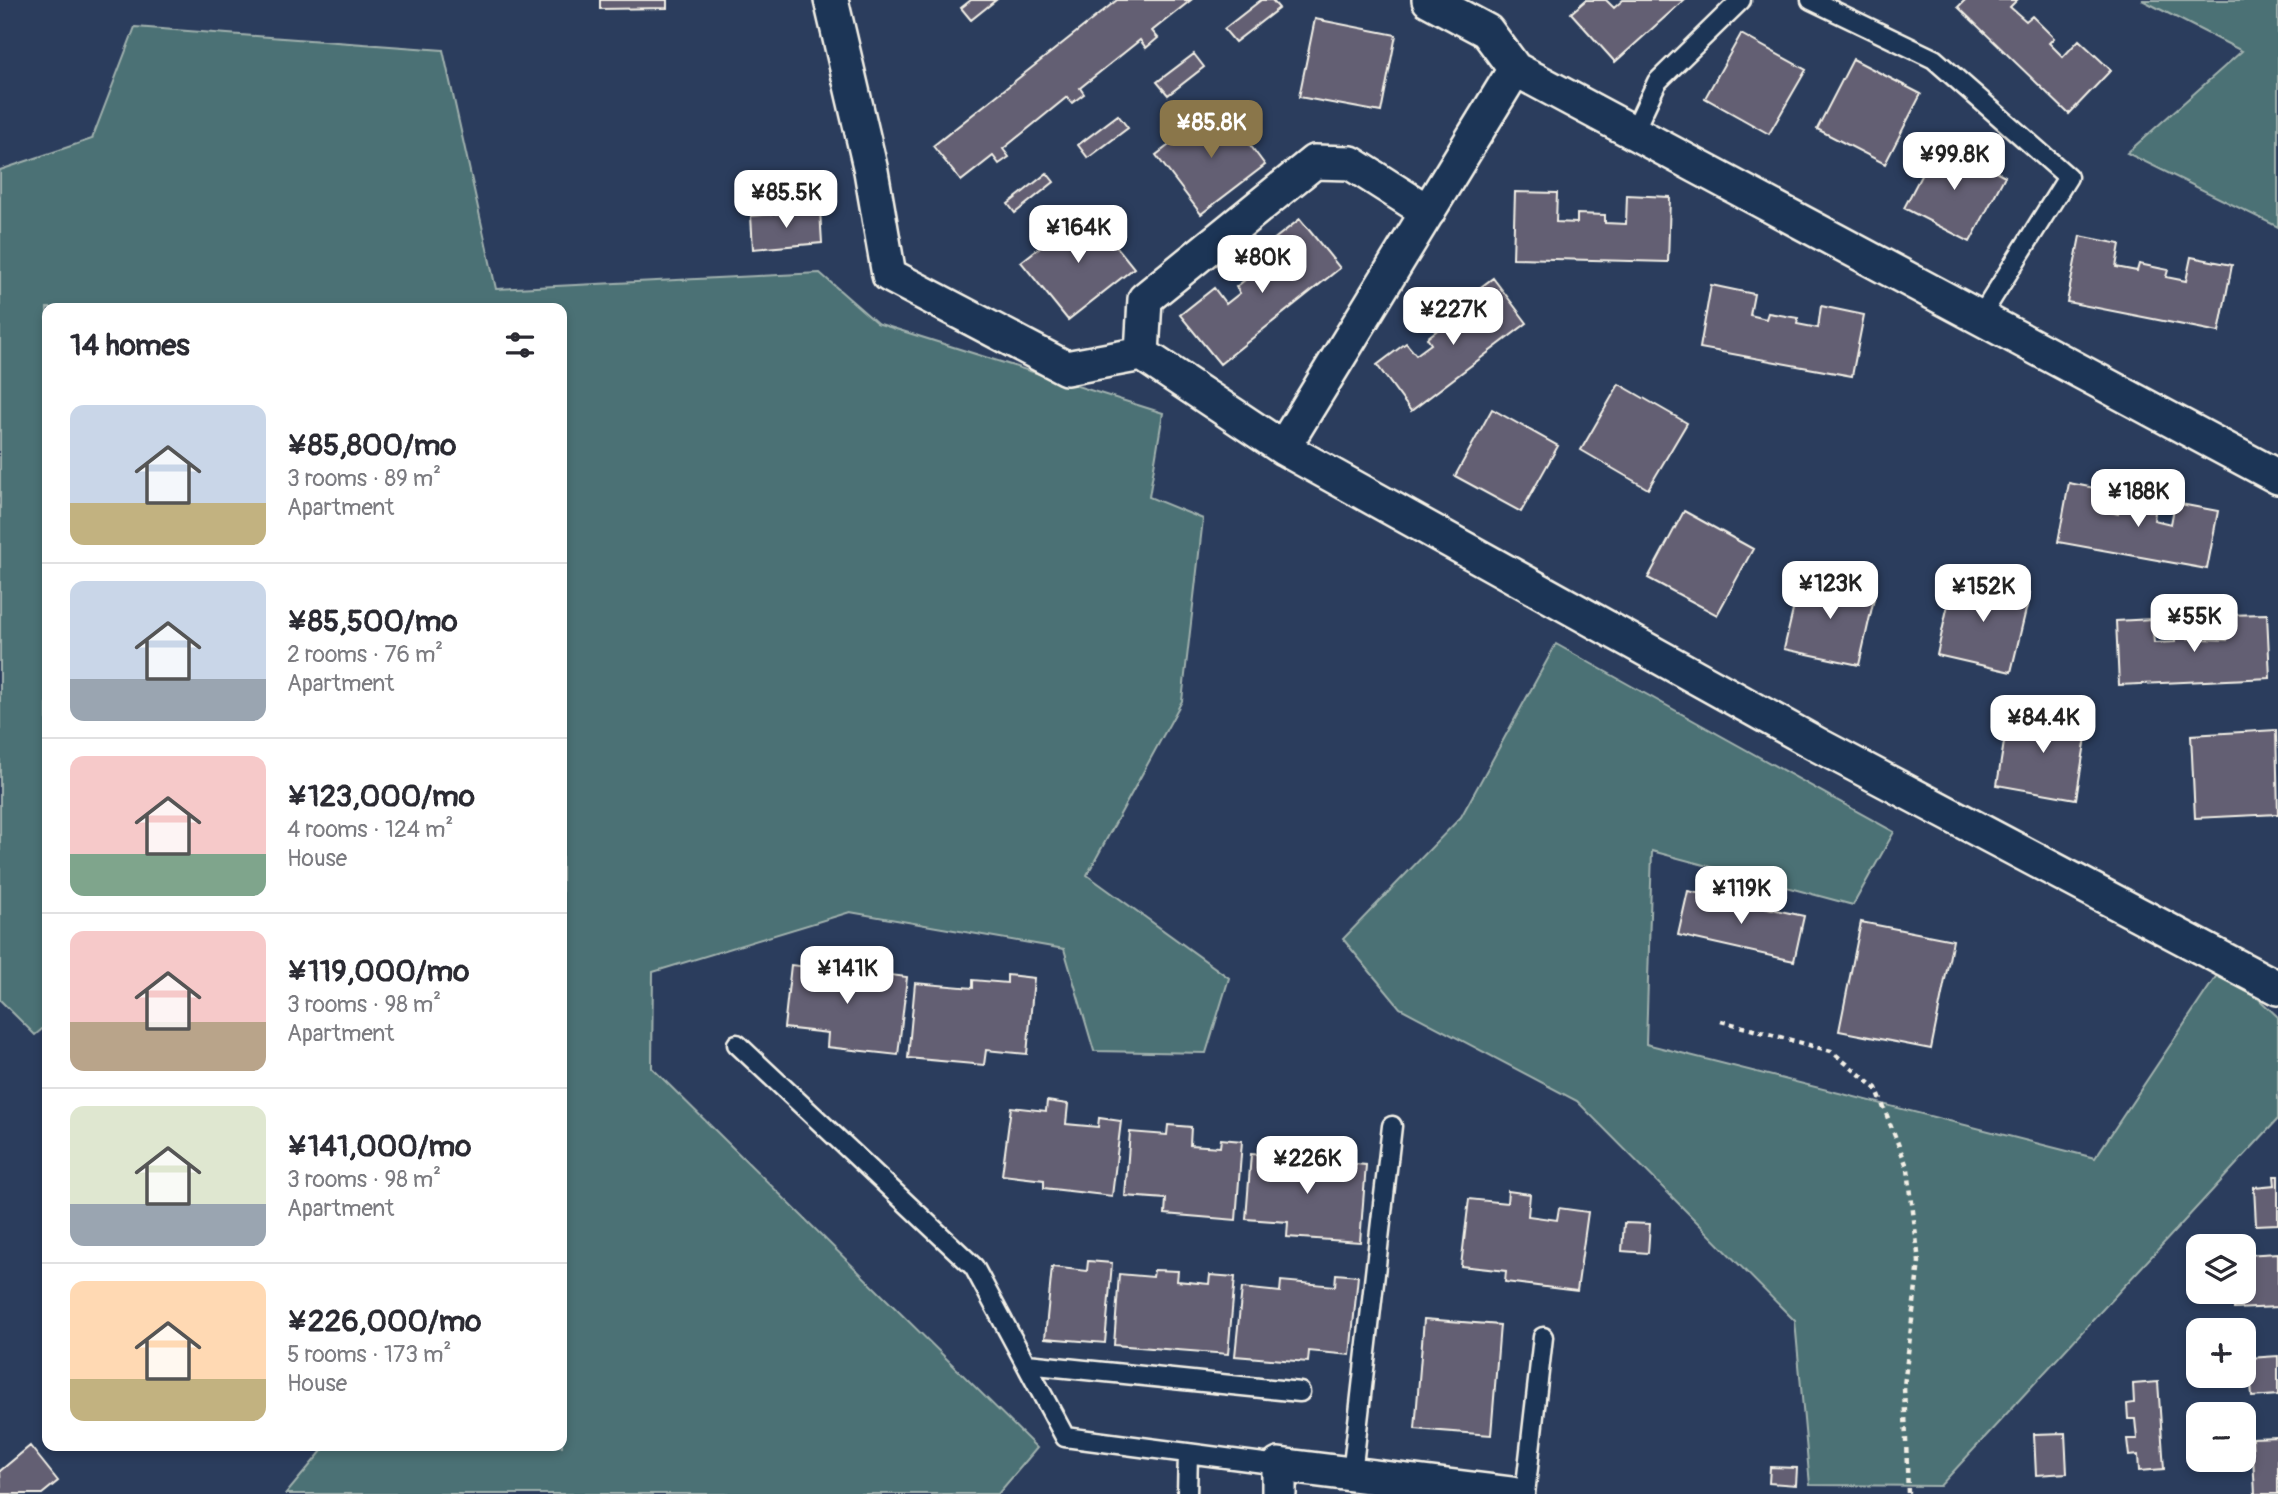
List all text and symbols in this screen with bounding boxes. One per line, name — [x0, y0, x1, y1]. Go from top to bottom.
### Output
pin: ¥85.8K — [1154, 100, 1268, 160]
text: ¥85.8K — [1176, 108, 1246, 137]
pin: ¥99.8K — [1897, 132, 2011, 192]
text: ¥99.8K — [1919, 140, 1989, 169]
pin: ¥85.5K — [729, 170, 843, 230]
text: ¥85.5K — [750, 178, 822, 207]
pin: ¥164K — [1029, 205, 1127, 265]
text: ¥164K — [1045, 213, 1111, 242]
pin: ¥80K — [1221, 236, 1303, 295]
text: ¥80K — [1233, 243, 1291, 272]
pin: ¥227K — [1404, 288, 1502, 347]
text: ¥227K — [1419, 295, 1487, 324]
icon: filters — [501, 326, 539, 364]
text: 14 homes — [70, 327, 190, 364]
text: ¥85,800/mo — [287, 427, 456, 464]
icon: home — [126, 433, 210, 517]
text: 3 rooms · 89 m² — [287, 464, 441, 493]
pin: ¥188K — [2089, 470, 2187, 529]
text: ¥188K — [2107, 477, 2169, 506]
text: Apartment — [287, 493, 394, 522]
pin: ¥123K — [1781, 562, 1879, 621]
pin: ¥152K — [1934, 564, 2032, 624]
text: ¥123K — [1798, 569, 1862, 598]
text: ¥152K — [1951, 572, 2015, 601]
pin: ¥55K — [2153, 594, 2235, 654]
text: ¥55K — [2167, 602, 2221, 631]
text: ¥85,500/mo — [287, 603, 458, 640]
icon: home — [126, 609, 210, 693]
text: 2 rooms · 76 m² — [287, 640, 443, 669]
text: Apartment — [287, 669, 394, 698]
pin: ¥84.4K — [1986, 696, 2100, 755]
text: ¥84.4K — [2006, 703, 2080, 732]
text: ¥123,000/mo — [287, 778, 475, 815]
icon: home — [126, 784, 210, 868]
text: 4 rooms · 124 m² — [287, 815, 453, 844]
text: House — [287, 844, 347, 873]
pin: ¥119K — [1692, 866, 1790, 926]
text: ¥119K — [1711, 874, 1771, 903]
pin: ¥141K — [798, 946, 896, 1006]
text: ¥119,000/mo — [287, 953, 469, 990]
text: ¥141K — [816, 954, 878, 983]
icon: home — [126, 959, 210, 1043]
text: 3 rooms · 98 m² — [287, 990, 441, 1019]
text: Apartment — [287, 1019, 394, 1048]
text: ¥141,000/mo — [287, 1128, 471, 1165]
icon: home — [126, 1134, 210, 1218]
pin: ¥226K — [1258, 1136, 1356, 1196]
text: ¥226K — [1273, 1144, 1341, 1173]
text: 3 rooms · 98 m² — [287, 1165, 441, 1194]
text: Apartment — [287, 1194, 394, 1223]
map controls — [2186, 1234, 2256, 1472]
button: layers — [2186, 1234, 2256, 1304]
text: ¥226,000/mo — [287, 1303, 481, 1340]
icon: home — [126, 1309, 210, 1393]
button: + — [2186, 1318, 2256, 1388]
text: 5 rooms · 173 m² — [287, 1340, 451, 1369]
text: House — [287, 1369, 347, 1398]
button: − — [2186, 1402, 2256, 1472]

